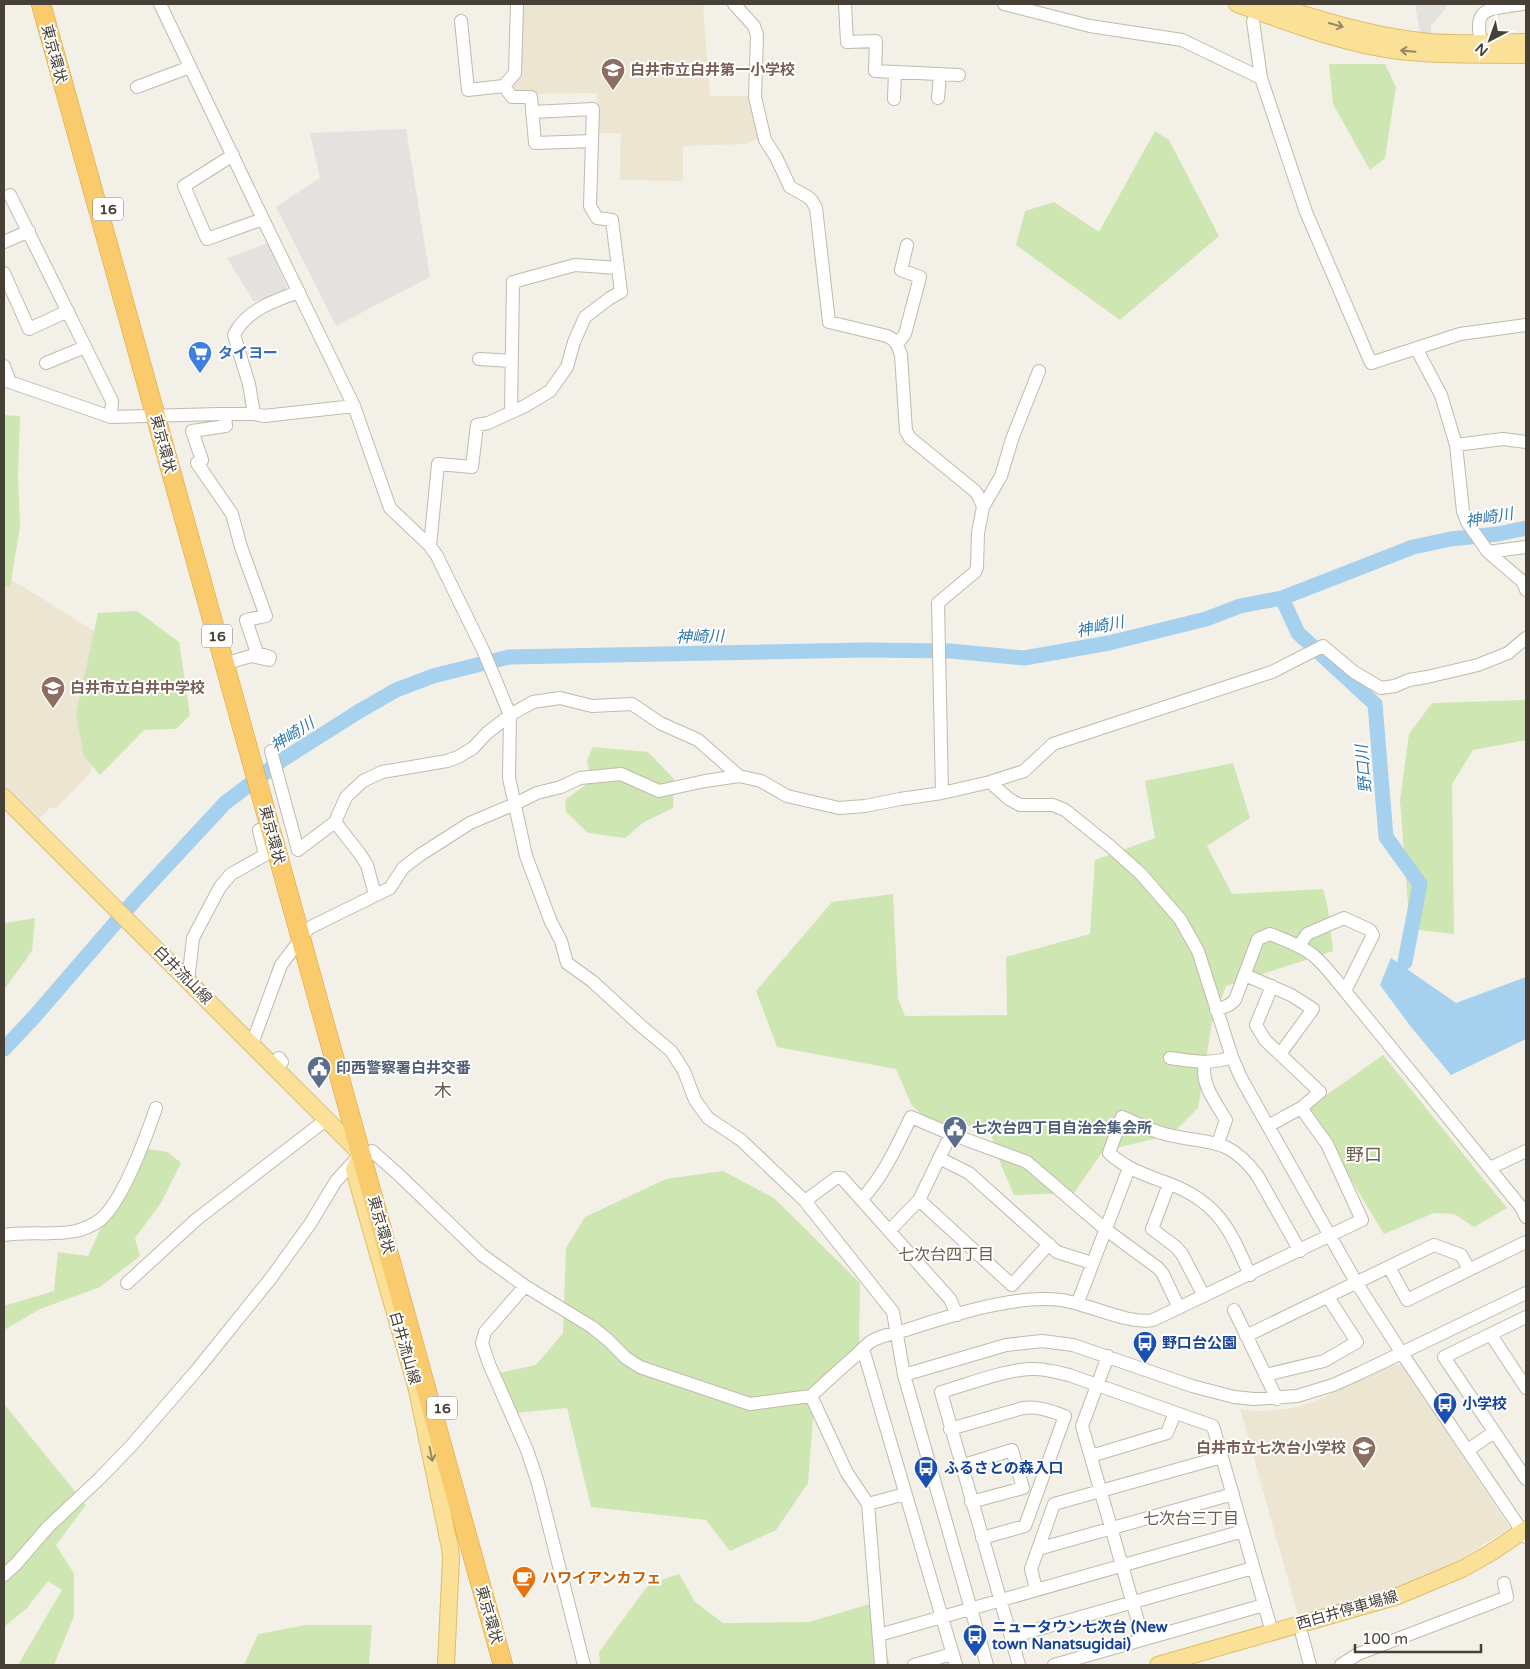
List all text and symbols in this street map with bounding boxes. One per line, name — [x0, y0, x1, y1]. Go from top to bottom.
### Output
north arrow — [1465, 15, 1515, 65]
one-way arrow — [1328, 20, 1344, 30]
street label: 東京環状 — [38, 23, 70, 85]
text: N — [1472, 39, 1492, 60]
one-way arrow — [1400, 46, 1416, 56]
school or university icon: 白井市立白井第一小学校 — [600, 57, 626, 91]
place label: 白井市立白井第一小学校 — [630, 61, 795, 79]
road number: 16 — [93, 198, 123, 220]
supermarket icon: タイヨー — [187, 340, 213, 374]
place label: タイヨー — [218, 344, 278, 362]
street label: 東京環状 — [147, 413, 179, 475]
water label: 神崎川 — [1464, 504, 1517, 532]
water label: 神崎川 — [1075, 612, 1128, 642]
road number: 16 — [202, 624, 232, 648]
water label: 神崎川 — [676, 627, 726, 647]
school or university icon: 白井市立白井中学校 — [40, 675, 66, 709]
place label: 白井市立白井中学校 — [70, 679, 205, 697]
water label: 神崎川 — [267, 712, 320, 756]
water label: 野口川 — [1352, 742, 1376, 794]
street label: 東京環状 — [256, 804, 288, 866]
street label: 白井流山線 — [150, 942, 216, 1008]
public building icon: 印西警察署白井交番 — [306, 1055, 332, 1089]
place label: 印西警察署白井交番 — [336, 1059, 471, 1077]
district label: 木 — [434, 1080, 452, 1102]
public building icon: 七次台四丁目自治会集会所 — [942, 1115, 968, 1149]
place label: 七次台四丁目自治会集会所 — [972, 1119, 1152, 1137]
district label: 野口 — [1346, 1144, 1382, 1166]
street label: 東京環状 — [364, 1194, 398, 1256]
district label: 七次台四丁目 — [898, 1245, 994, 1265]
street label: 白井流山線 — [386, 1309, 424, 1387]
bus stop icon: 野口台公園 — [1132, 1330, 1158, 1364]
place label: 野口台公園 — [1162, 1334, 1237, 1352]
bus stop icon: 小学校 — [1432, 1391, 1458, 1425]
place label: 小学校 — [1462, 1395, 1507, 1413]
road number: 16 — [427, 1396, 457, 1420]
school or university icon: 白井市立七次台小学校 — [1351, 1435, 1377, 1469]
place label: 白井市立七次台小学校 — [1196, 1439, 1346, 1457]
one-way arrow — [426, 1445, 436, 1461]
bus stop icon: ふるさとの森入口 — [913, 1455, 939, 1489]
place label: ふるさとの森入口 — [944, 1459, 1064, 1477]
district label: 七次台三丁目 — [1143, 1509, 1239, 1529]
cafe icon: ハワイアンカフェ — [511, 1565, 537, 1599]
place label: ハワイアンカフェ — [542, 1569, 661, 1587]
street label: 東京環状 — [472, 1584, 506, 1646]
street label: 西白井停車場線 — [1294, 1587, 1400, 1633]
place label: ニュータウン七次台 (New town Nanatsugidai) — [991, 1618, 1168, 1654]
scale bar — [1355, 1622, 1481, 1654]
bus stop icon: ニュータウン七次台 (New town Nanatsugidai) — [962, 1623, 988, 1657]
text: 100 m — [1362, 1630, 1408, 1648]

